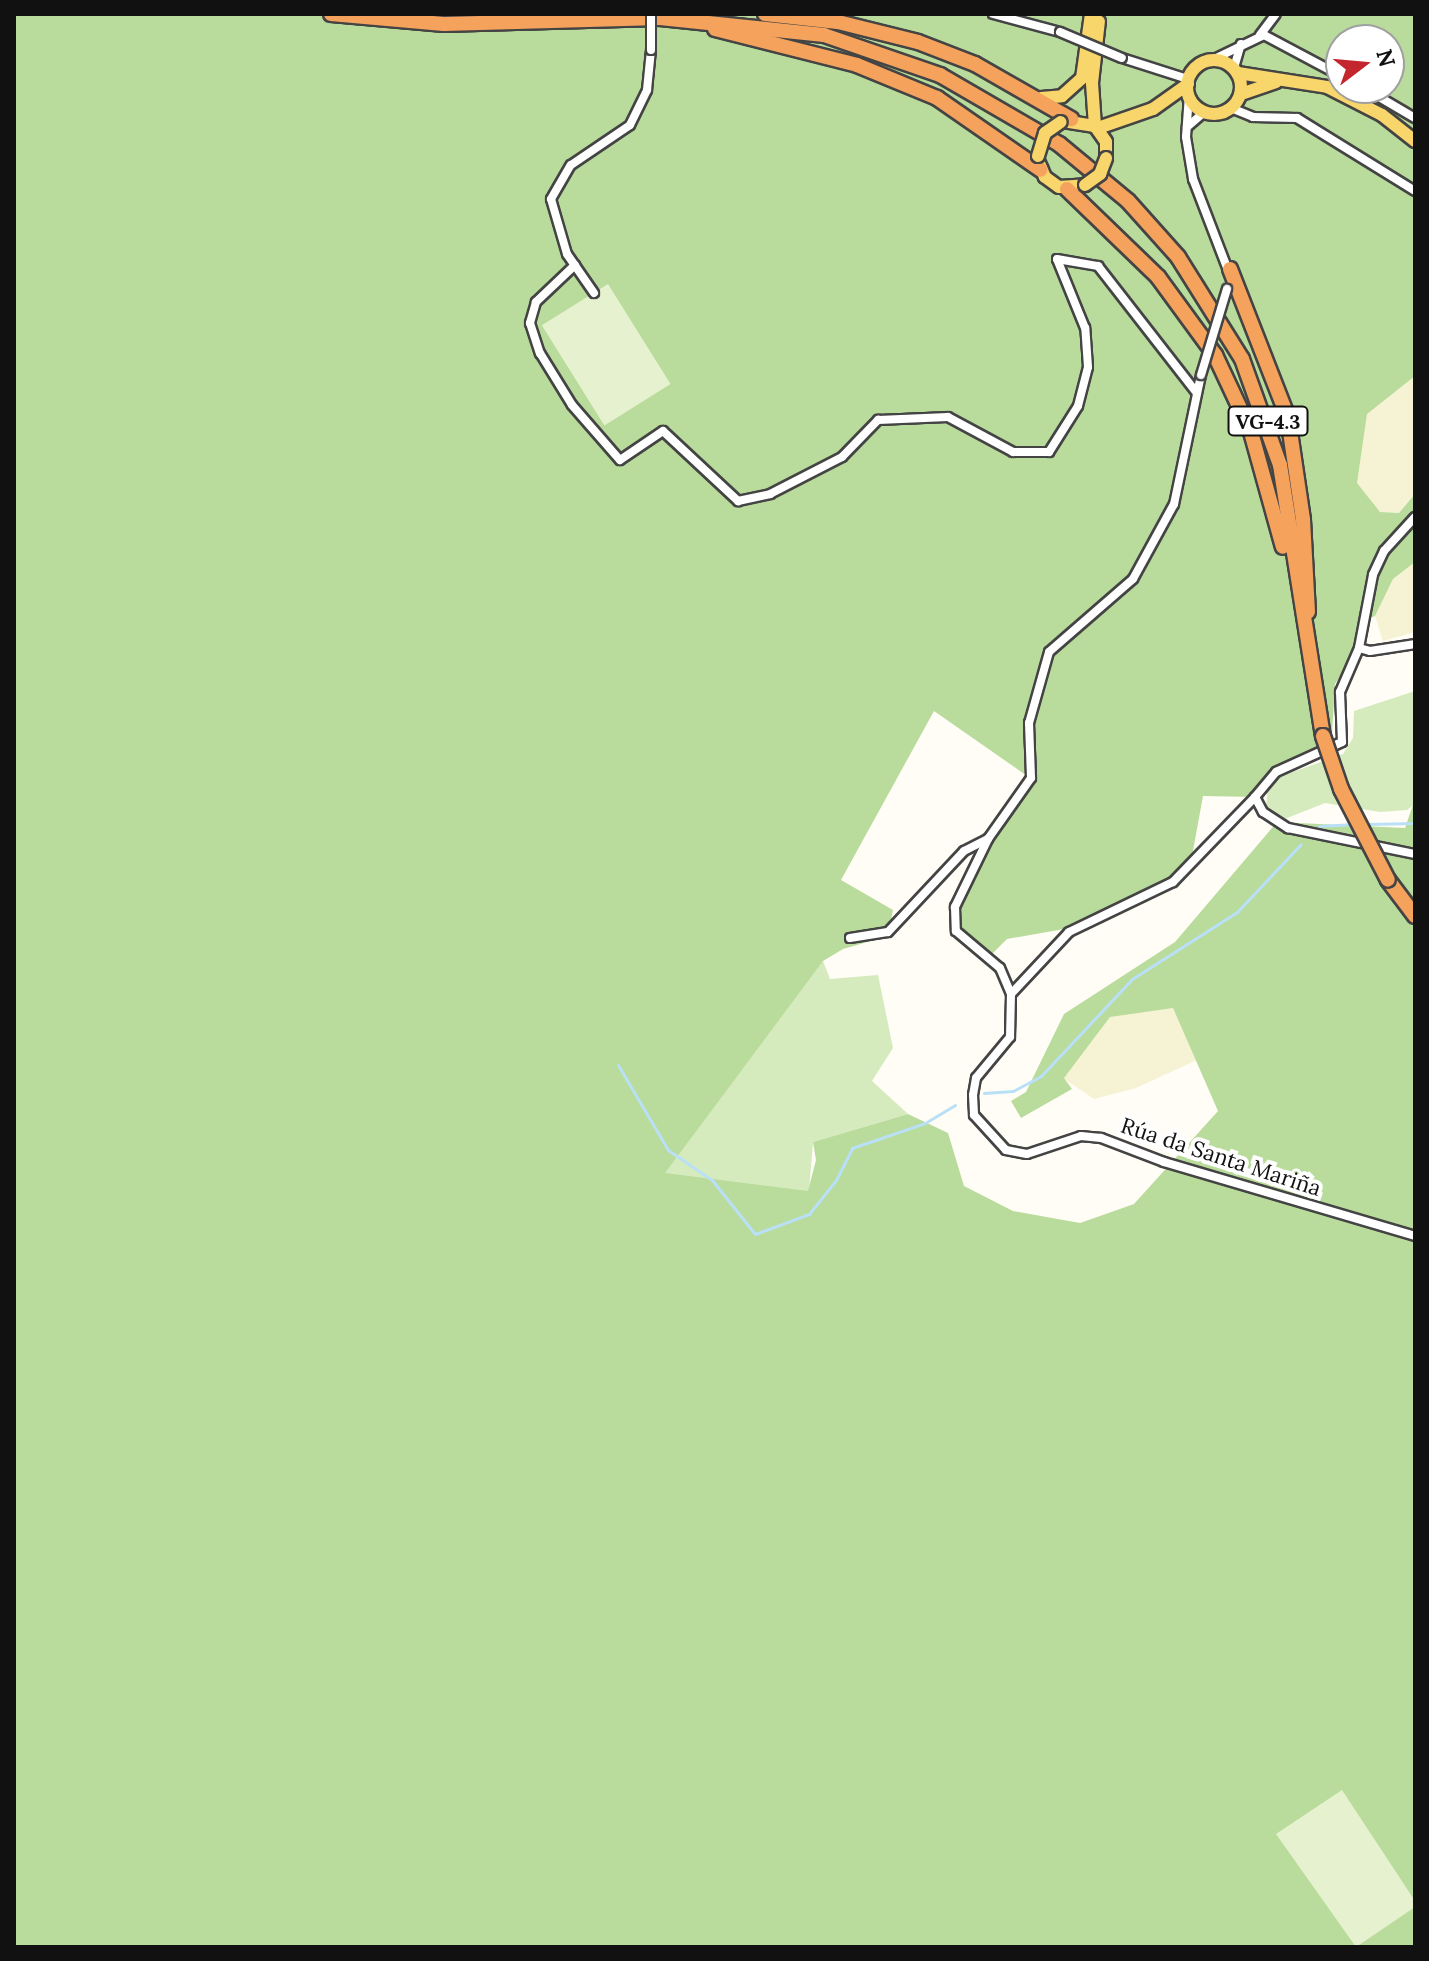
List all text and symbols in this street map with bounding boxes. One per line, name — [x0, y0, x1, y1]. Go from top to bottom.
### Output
north arrow — [1325, 24, 1405, 104]
text: N — [1370, 46, 1402, 70]
road number: VG-4.3 — [1226, 405, 1310, 437]
street label: Rúa da Santa Mariña — [1118, 1112, 1324, 1202]

